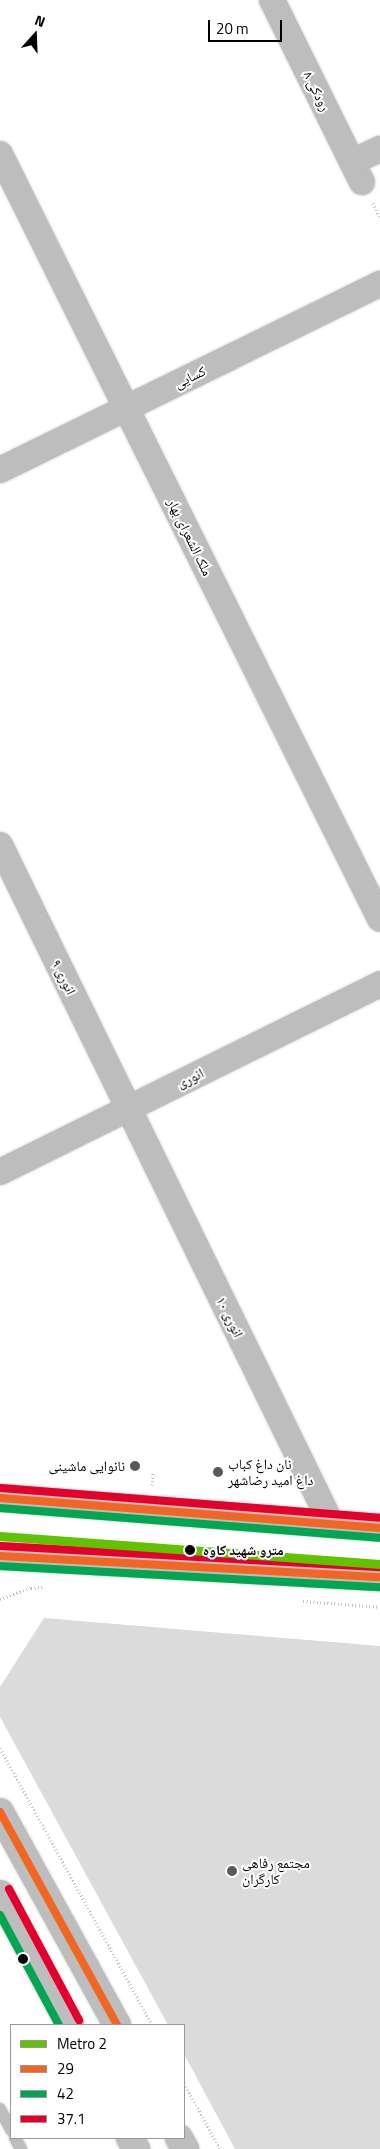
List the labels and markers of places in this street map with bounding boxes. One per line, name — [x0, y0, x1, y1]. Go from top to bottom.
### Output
place label: نان داغ کباب داغ امید رضاشهر — [228, 1456, 313, 1488]
place label: نانوایی ماشینی — [48, 1458, 125, 1474]
marker: نانوایی ماشینی — [129, 1460, 141, 1472]
marker: نان داغ کباب داغ امید رضاشهر — [212, 1466, 224, 1478]
marker: مترو شهید کاوه — [181, 1541, 199, 1559]
place label: مترو شهید کاوه — [203, 1542, 284, 1558]
place label: مجتمع رفاهی کارگران — [242, 1855, 310, 1888]
marker: مجتمع رفاهی کارگران — [226, 1865, 238, 1877]
unlabelled marker — [18, 1954, 28, 1964]

